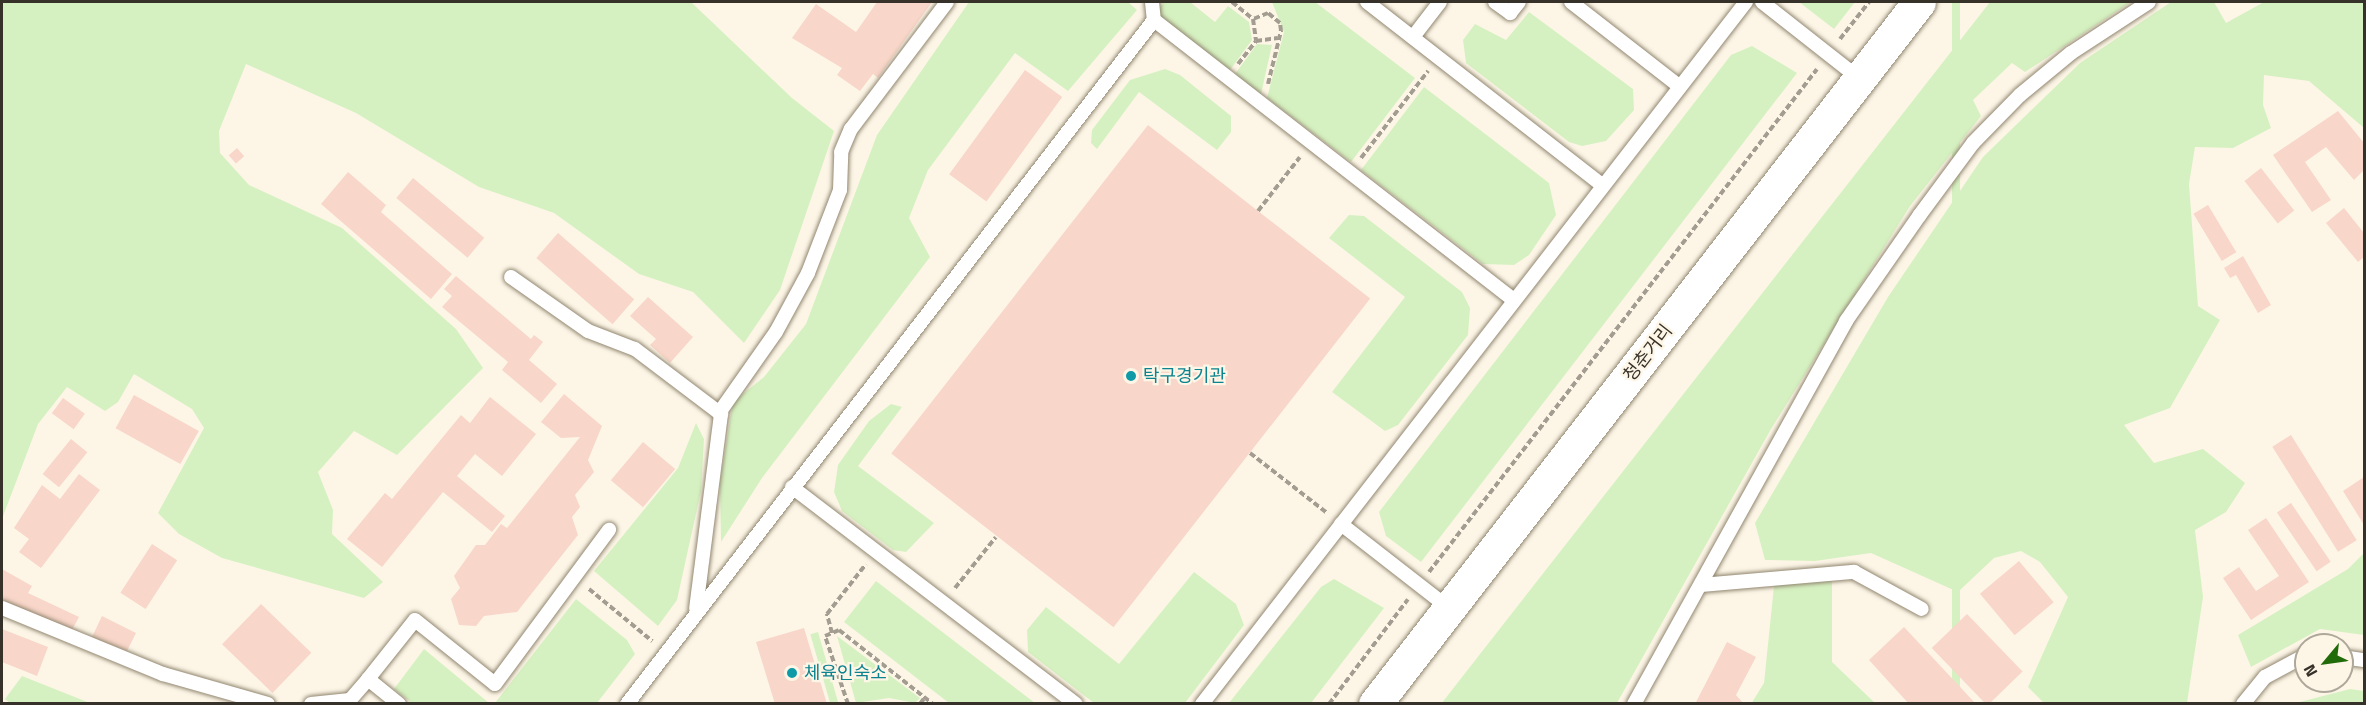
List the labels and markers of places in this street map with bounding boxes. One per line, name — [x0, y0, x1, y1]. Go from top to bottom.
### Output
place label: 탁구경기관 — [1143, 365, 1226, 387]
marker: 탁구경기관 — [1124, 369, 1138, 383]
place label: 체육인숙소 — [804, 662, 887, 684]
marker: 체육인숙소 — [785, 666, 799, 680]

